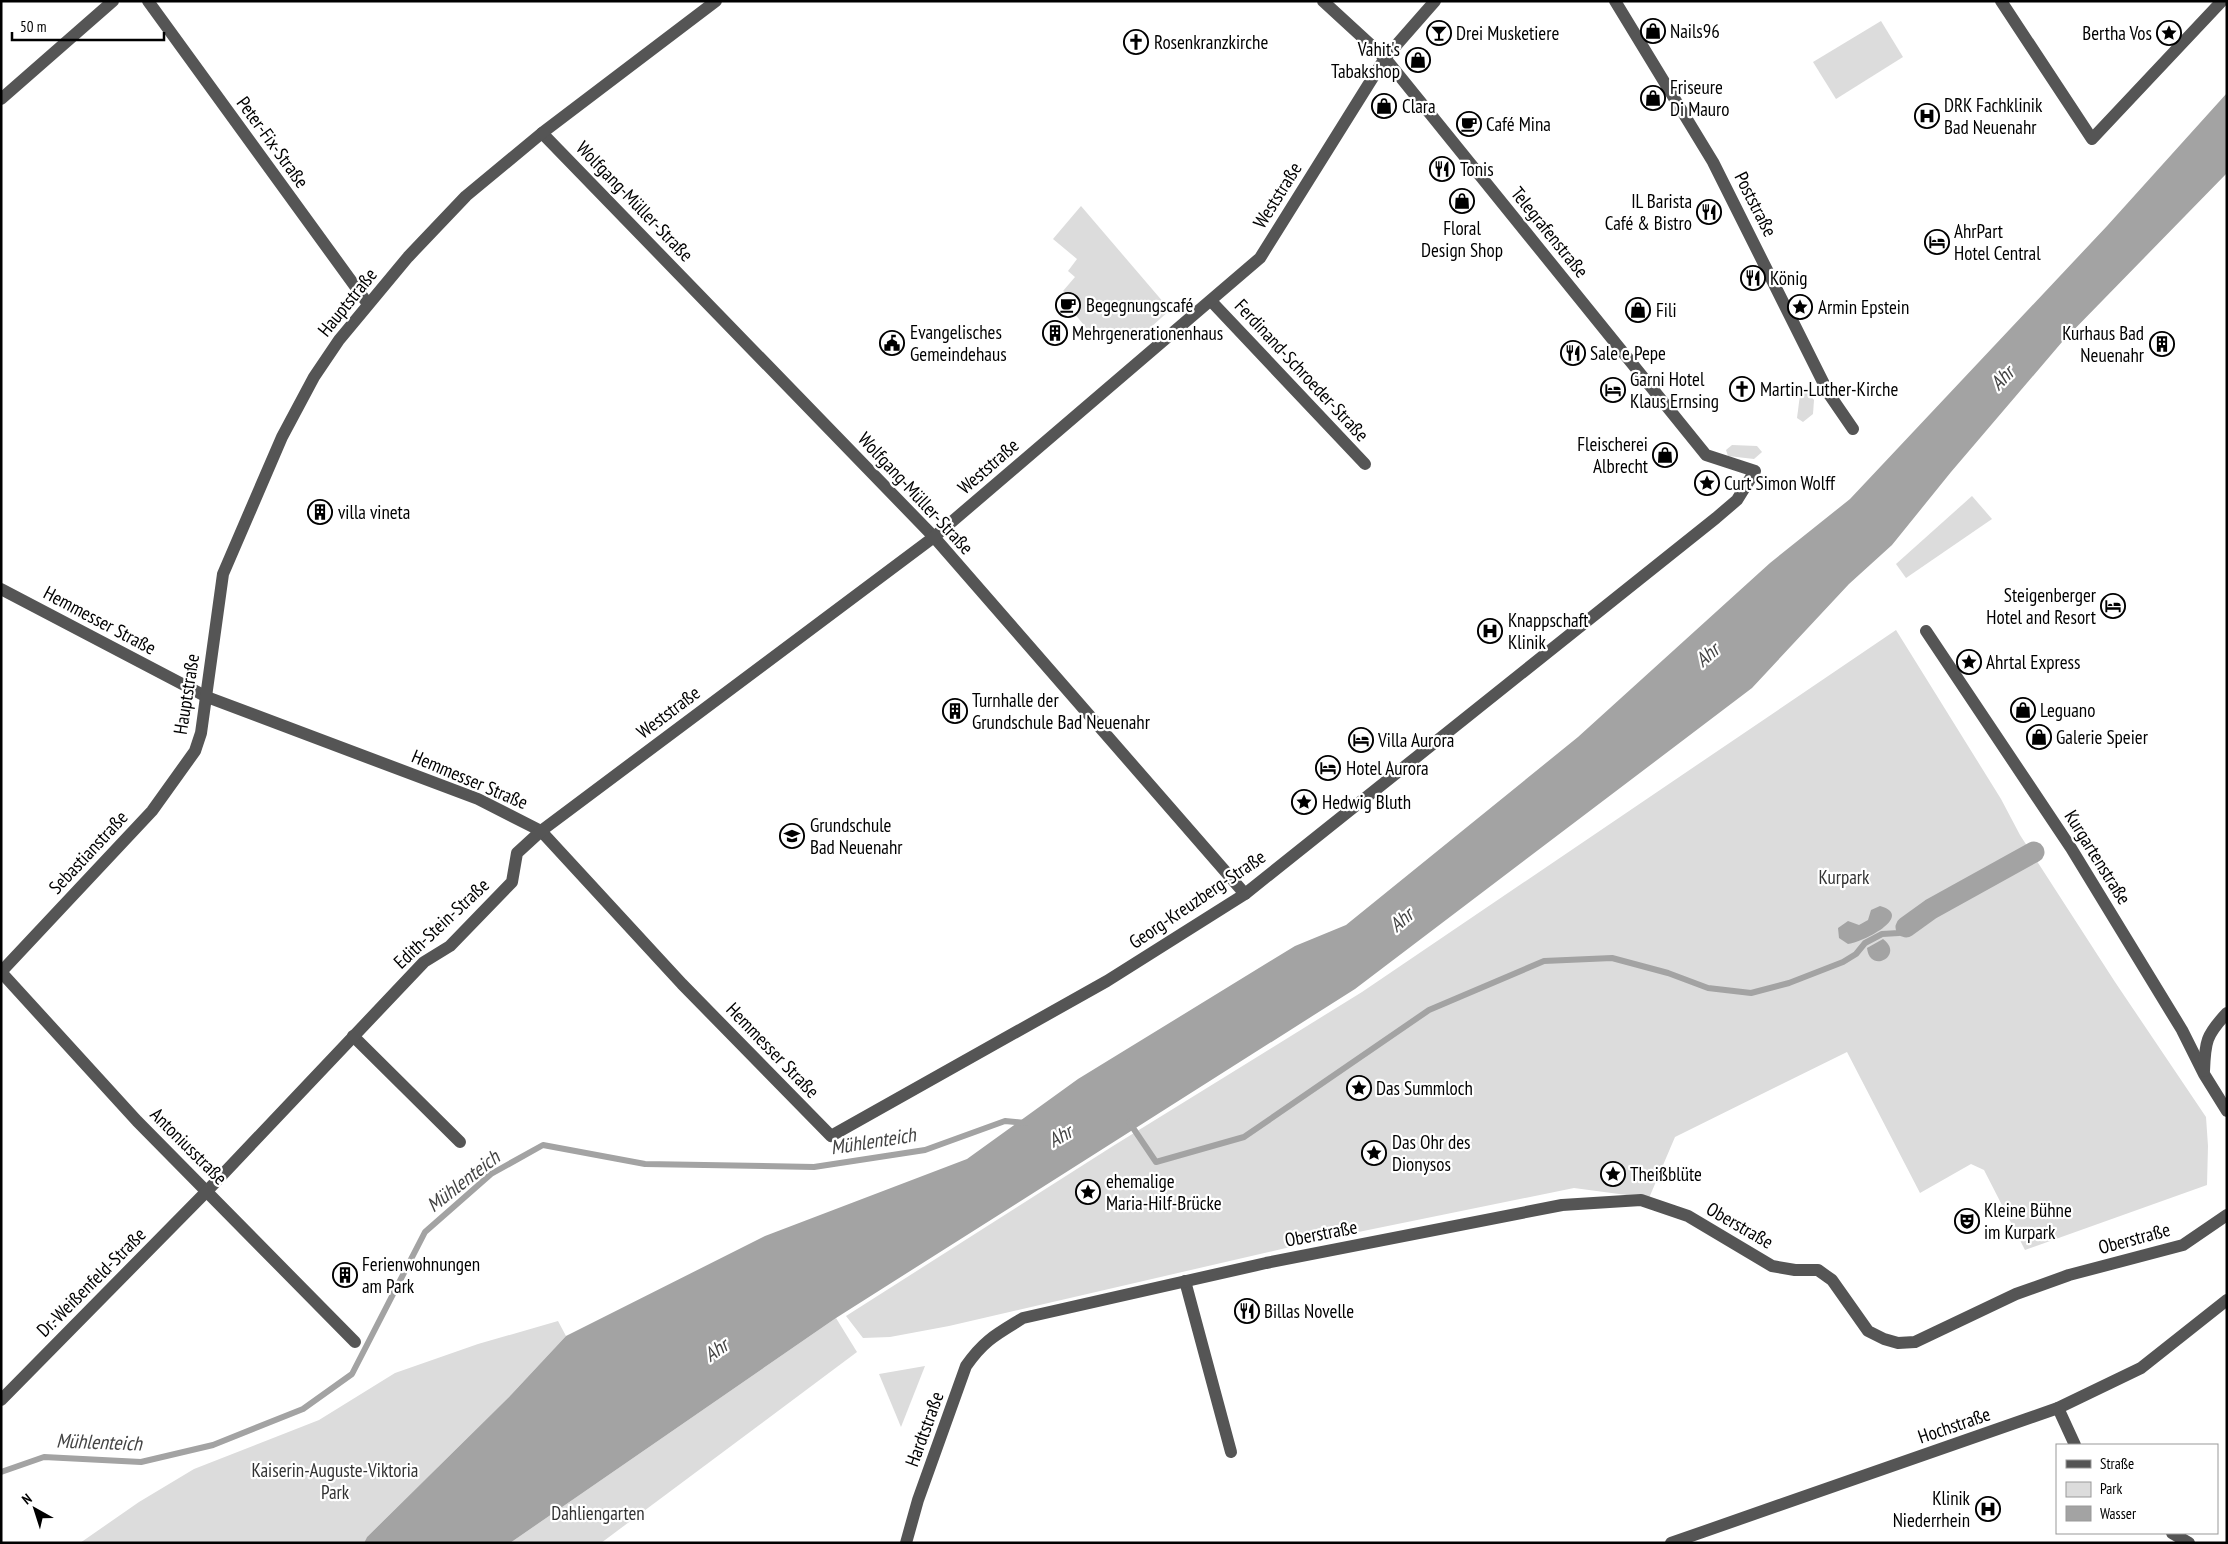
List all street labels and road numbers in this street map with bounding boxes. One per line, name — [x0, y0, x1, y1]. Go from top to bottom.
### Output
street label: Peter-Fix-Straße — [232, 91, 314, 193]
street label: Wolfgang-Müller-Straße — [571, 136, 699, 266]
street label: Weststraße — [1247, 157, 1307, 232]
street label: Poststraße — [1730, 168, 1783, 241]
street label: Telegrafenstraße — [1506, 182, 1594, 282]
street label: Hauptstraße — [312, 263, 382, 341]
street label: Ferdinand-Schroeder-Straße — [1230, 294, 1374, 446]
street label: Wolfgang-Müller-Straße — [853, 427, 979, 559]
street label: Weststraße — [953, 433, 1024, 499]
street label: Hemmesser Straße — [40, 580, 160, 660]
street label: Hauptstraße — [168, 652, 204, 736]
street label: Weststraße — [632, 680, 705, 744]
street label: Hemmesser Straße — [408, 744, 532, 814]
street label: Sebastianstraße — [43, 805, 133, 899]
street label: Kurgartenstraße — [2060, 805, 2137, 909]
street label: Georg-Kreuzberg-Straße — [1124, 844, 1270, 954]
street label: Edith-Stein-Straße — [388, 873, 494, 973]
street label: Hemmesser Straße — [721, 997, 825, 1103]
street label: Antoniusstraße — [145, 1102, 233, 1190]
street label: Oberstraße — [1702, 1196, 1778, 1254]
street label: Oberstraße — [1283, 1214, 1359, 1252]
street label: Oberstraße — [2095, 1217, 2173, 1259]
street label: Dr.-Weißenfeld-Straße — [31, 1222, 151, 1342]
street label: Hardtstraße — [899, 1388, 949, 1470]
street label: Hochstraße — [1915, 1401, 1994, 1449]

